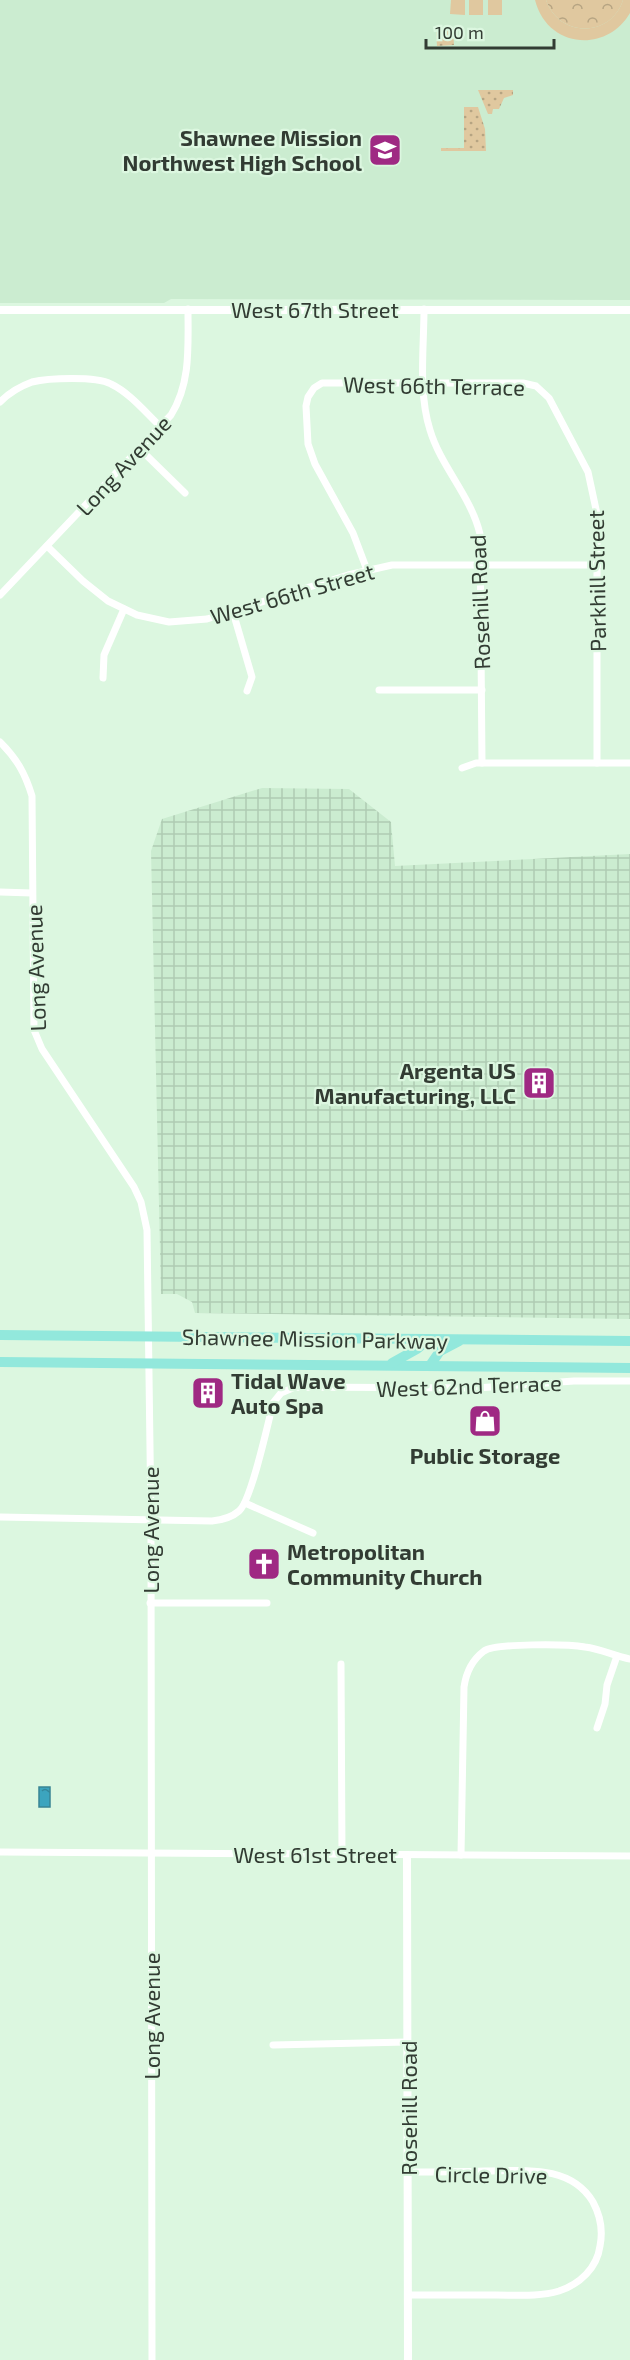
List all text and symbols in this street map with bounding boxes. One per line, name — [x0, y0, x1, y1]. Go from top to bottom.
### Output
scale bar — [426, 12, 554, 50]
text: 100 m — [435, 21, 484, 43]
place label: Shawnee Mission Northwest High School — [123, 124, 363, 175]
school or university icon: Shawnee Mission Northwest High School — [367, 132, 403, 168]
street label: West 67th Street — [231, 296, 399, 322]
street label: West 66th Terrace — [343, 370, 525, 400]
street label: Long Avenue — [70, 410, 176, 520]
street label: Parkhill Street — [582, 510, 610, 652]
street label: Rosehill Road — [464, 534, 494, 670]
street label: West 66th Street — [207, 557, 377, 629]
street label: Long Avenue — [20, 904, 50, 1032]
place label: Argenta US Manufacturing, LLC — [315, 1057, 516, 1108]
building icon: Argenta US Manufacturing, LLC — [521, 1065, 557, 1101]
street label: Shawnee Mission Parkway — [182, 1323, 449, 1353]
place label: Tidal Wave Auto Spa — [231, 1367, 346, 1418]
street label: West 62nd Terrace — [376, 1369, 562, 1401]
building icon: Tidal Wave Auto Spa — [190, 1375, 226, 1411]
shop icon: Public Storage — [467, 1403, 503, 1439]
place label: Public Storage — [410, 1442, 560, 1468]
street label: Long Avenue — [137, 1467, 163, 1593]
place label: Metropolitan Community Church — [287, 1538, 483, 1590]
church icon: Metropolitan Community Church — [246, 1546, 282, 1582]
street label: West 61st Street — [233, 1841, 397, 1867]
street label: Long Avenue — [138, 1953, 164, 2079]
street label: Rosehill Road — [395, 2040, 421, 2176]
street label: Circle Drive — [434, 2160, 548, 2188]

